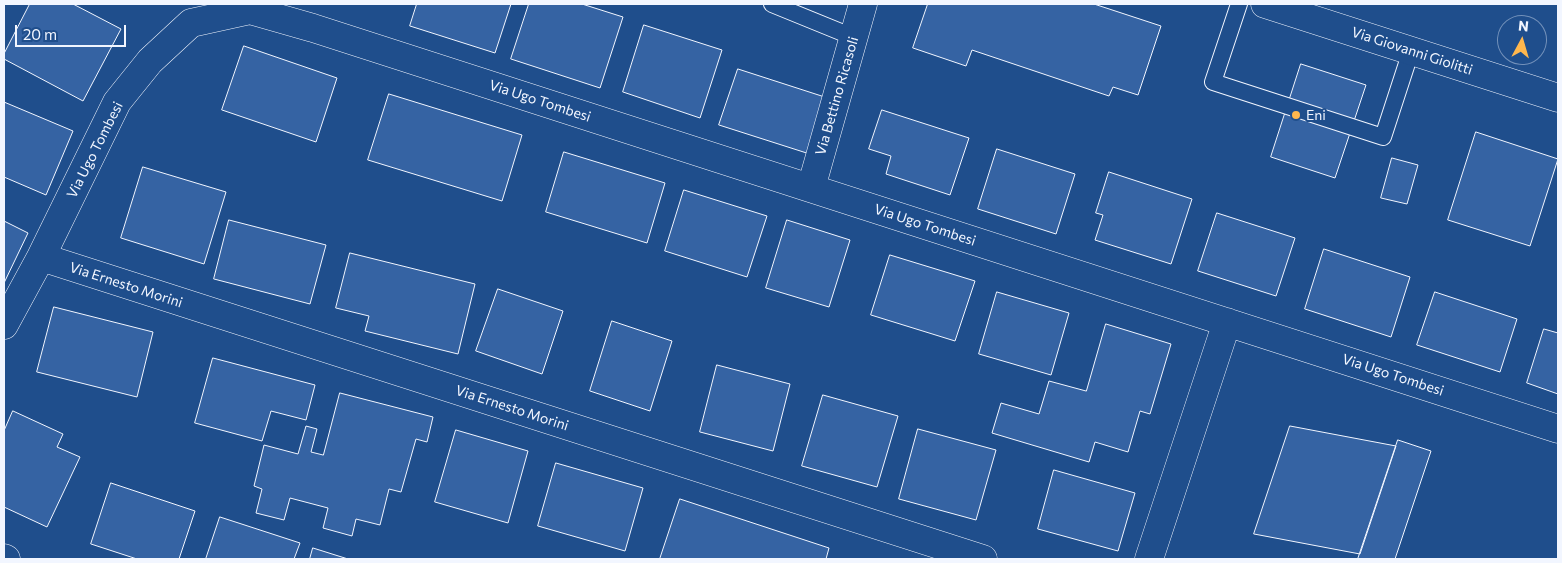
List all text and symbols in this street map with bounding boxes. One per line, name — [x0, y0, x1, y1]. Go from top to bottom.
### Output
scale bar — [18, 15, 129, 47]
north arrow — [1497, 15, 1547, 65]
text: N — [1517, 17, 1530, 35]
street label: Via Giovanni Giolitti — [1349, 23, 1475, 79]
text: 20 m — [23, 25, 57, 43]
street label: Via Bettino Ricasoli — [812, 35, 862, 157]
street label: Via Ugo Tombesi — [487, 77, 593, 125]
street label: Via Ugo Tombesi — [63, 99, 127, 201]
place label: Eni — [1306, 107, 1326, 123]
marker: Eni — [1290, 109, 1302, 121]
street label: Via Ugo Tombesi — [872, 201, 978, 249]
street label: Via Ernesto Morini — [67, 259, 185, 311]
street label: Via Ugo Tombesi — [1340, 351, 1446, 399]
street label: Via Ernesto Morini — [453, 382, 571, 434]

